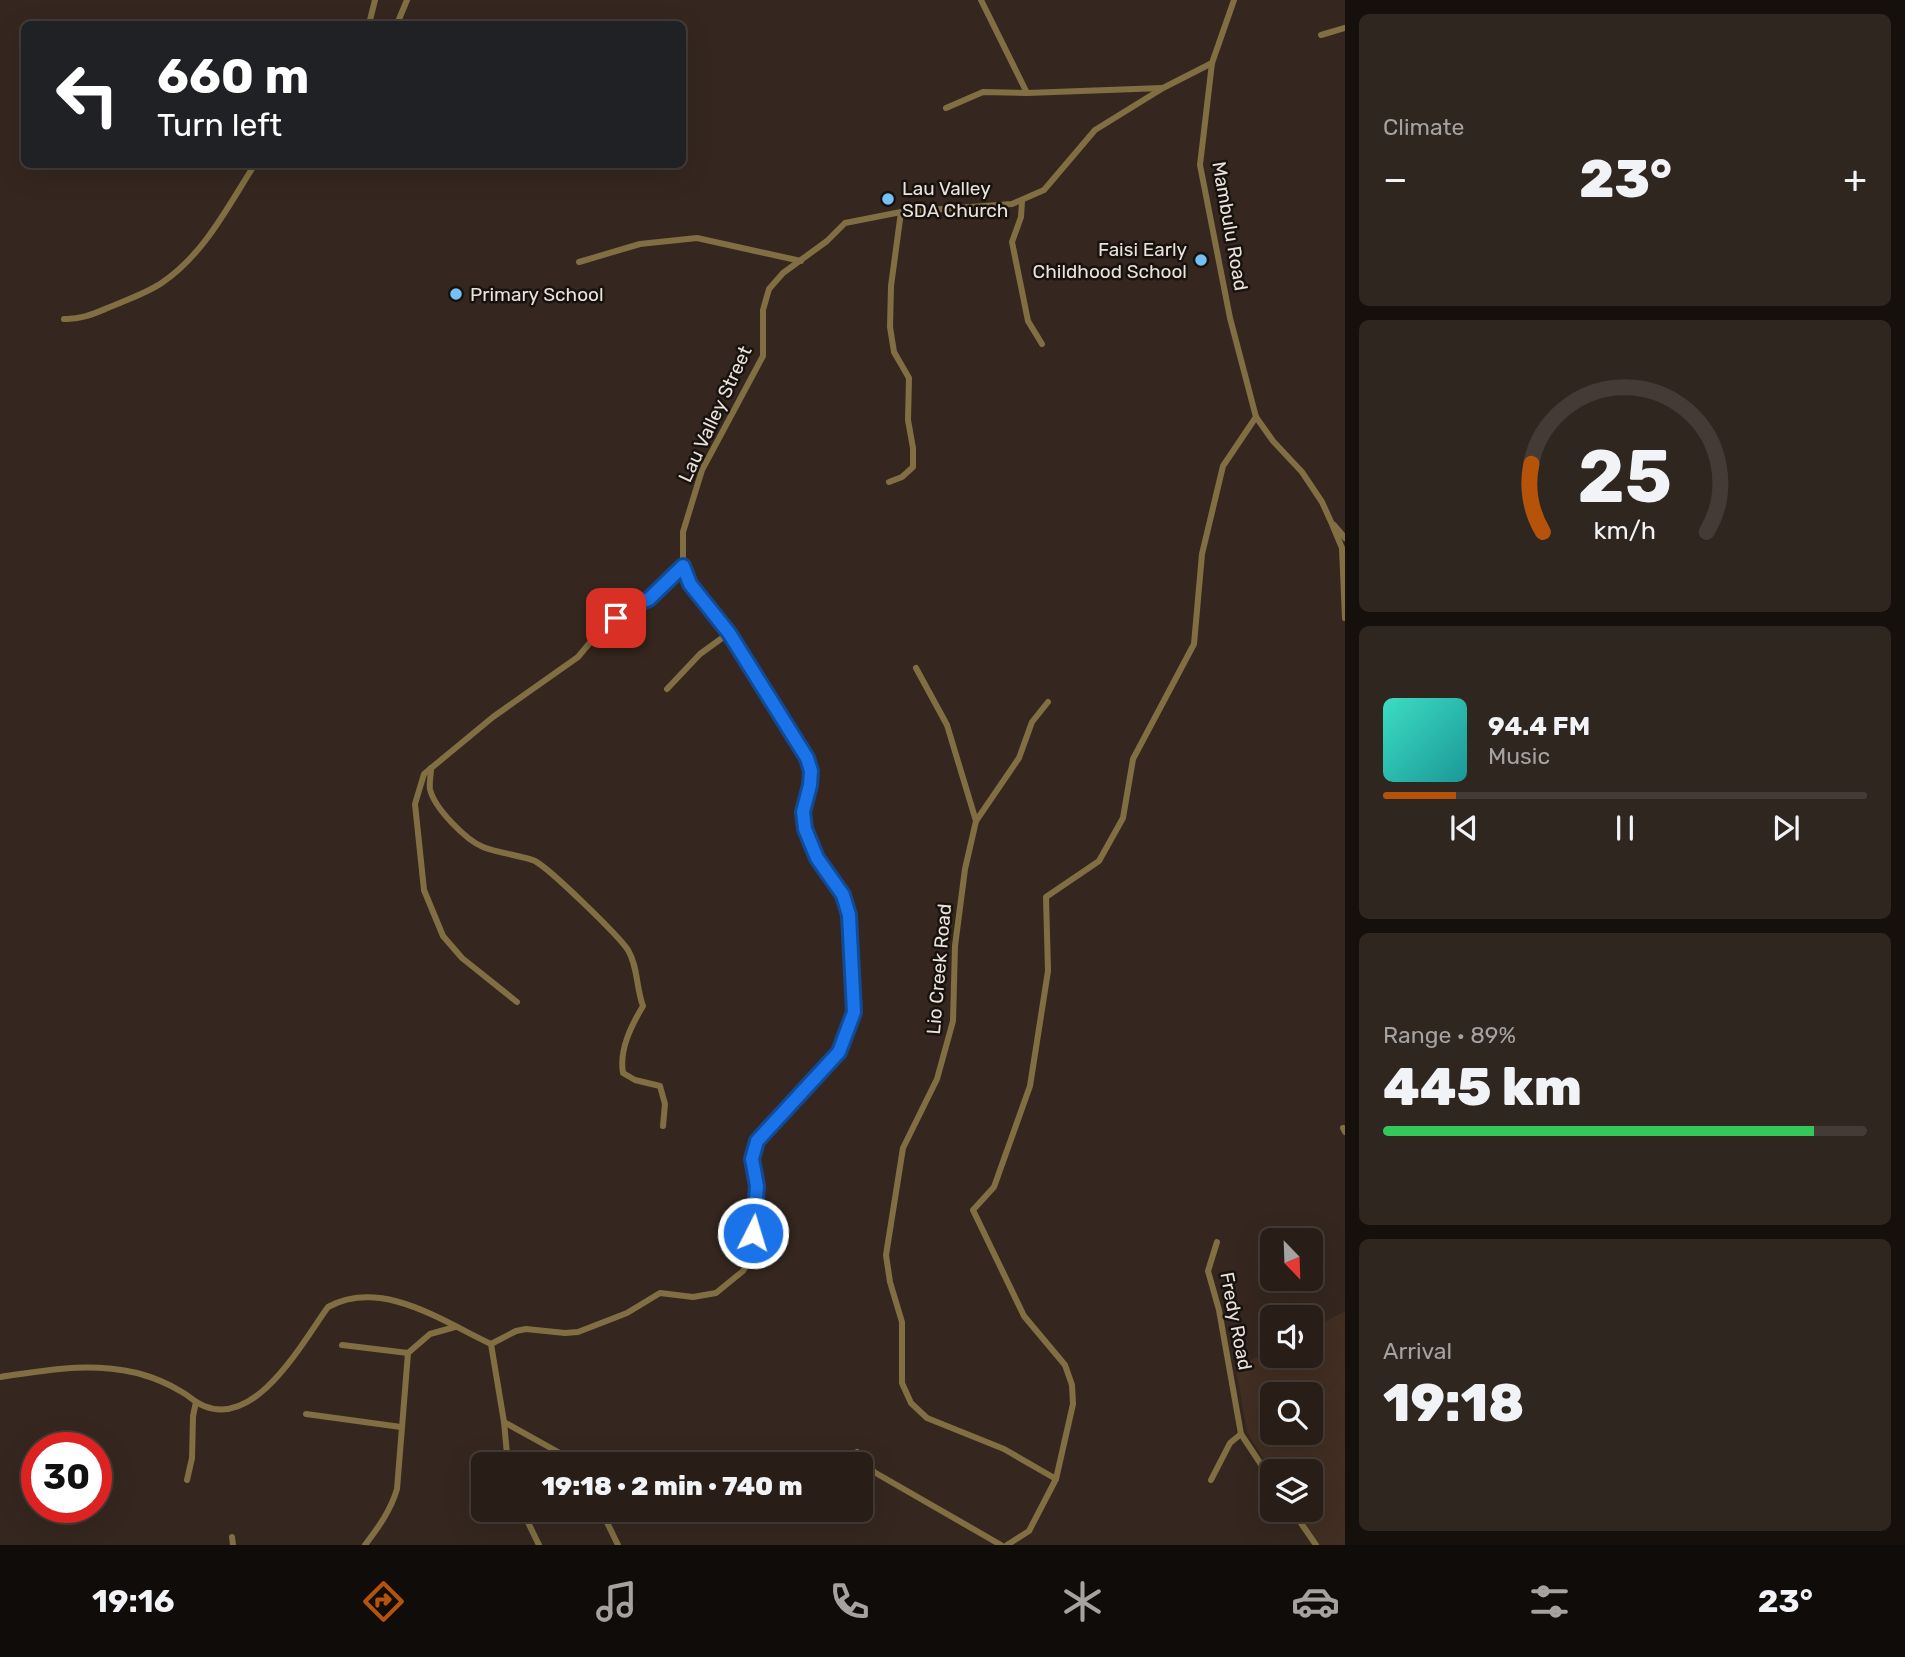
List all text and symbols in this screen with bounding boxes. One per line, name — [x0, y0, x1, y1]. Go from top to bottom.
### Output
text: 660 m — [157, 47, 309, 105]
icon: left — [42, 49, 133, 140]
text: Turn left — [157, 106, 282, 144]
text: Climate — [1383, 113, 1464, 141]
text: 23° — [1579, 148, 1672, 210]
text: − — [1383, 156, 1408, 202]
text: + — [1843, 156, 1867, 202]
street label: Mambulu Road — [1207, 160, 1253, 292]
place label: Lau Valley SDA Church — [902, 177, 1008, 222]
marker: Lau Valley SDA Church — [880, 191, 896, 207]
place label: Faisi Early Childhood School — [1033, 238, 1187, 283]
marker: Faisi Early Childhood School — [1193, 252, 1209, 268]
place label: Primary School — [470, 283, 604, 306]
marker: Primary School — [448, 286, 464, 302]
street label: Lau Valley Street — [673, 342, 757, 486]
text: 25 — [1578, 435, 1672, 521]
text: km/h — [1594, 516, 1656, 545]
pin — [586, 588, 646, 648]
icon: arrive — [597, 599, 635, 637]
text: 94.4 FM — [1488, 711, 1590, 742]
text: Music — [1488, 742, 1550, 770]
icon: previous — [1445, 809, 1483, 847]
icon: pause — [1606, 809, 1644, 847]
icon: next — [1767, 809, 1805, 847]
street label: Lio Creek Road — [922, 903, 956, 1035]
text: Range · 89% — [1383, 1021, 1516, 1049]
text: 445 km — [1383, 1056, 1582, 1118]
position arrow — [716, 1196, 790, 1270]
north arrow — [1260, 1228, 1323, 1292]
map controls — [1260, 1228, 1323, 1522]
street label: Fredy Road — [1215, 1270, 1257, 1372]
button: sound — [1260, 1305, 1323, 1368]
text: Arrival — [1383, 1337, 1452, 1365]
text: 19:18 — [1383, 1372, 1524, 1434]
button: search — [1260, 1382, 1323, 1445]
speed limit sign: 30 — [21, 1432, 112, 1523]
button: layers — [1260, 1459, 1323, 1522]
text: 19:18 · 2 min · 740 m — [541, 1471, 803, 1502]
icon: directions — [359, 1577, 408, 1626]
icon: music — [592, 1577, 641, 1626]
icon: phone — [825, 1577, 874, 1626]
icon: climate — [1058, 1577, 1107, 1626]
icon: car — [1291, 1577, 1340, 1626]
icon: filters — [1525, 1577, 1574, 1626]
text: 19:16 — [92, 1582, 175, 1620]
text: 23° — [1758, 1582, 1813, 1620]

